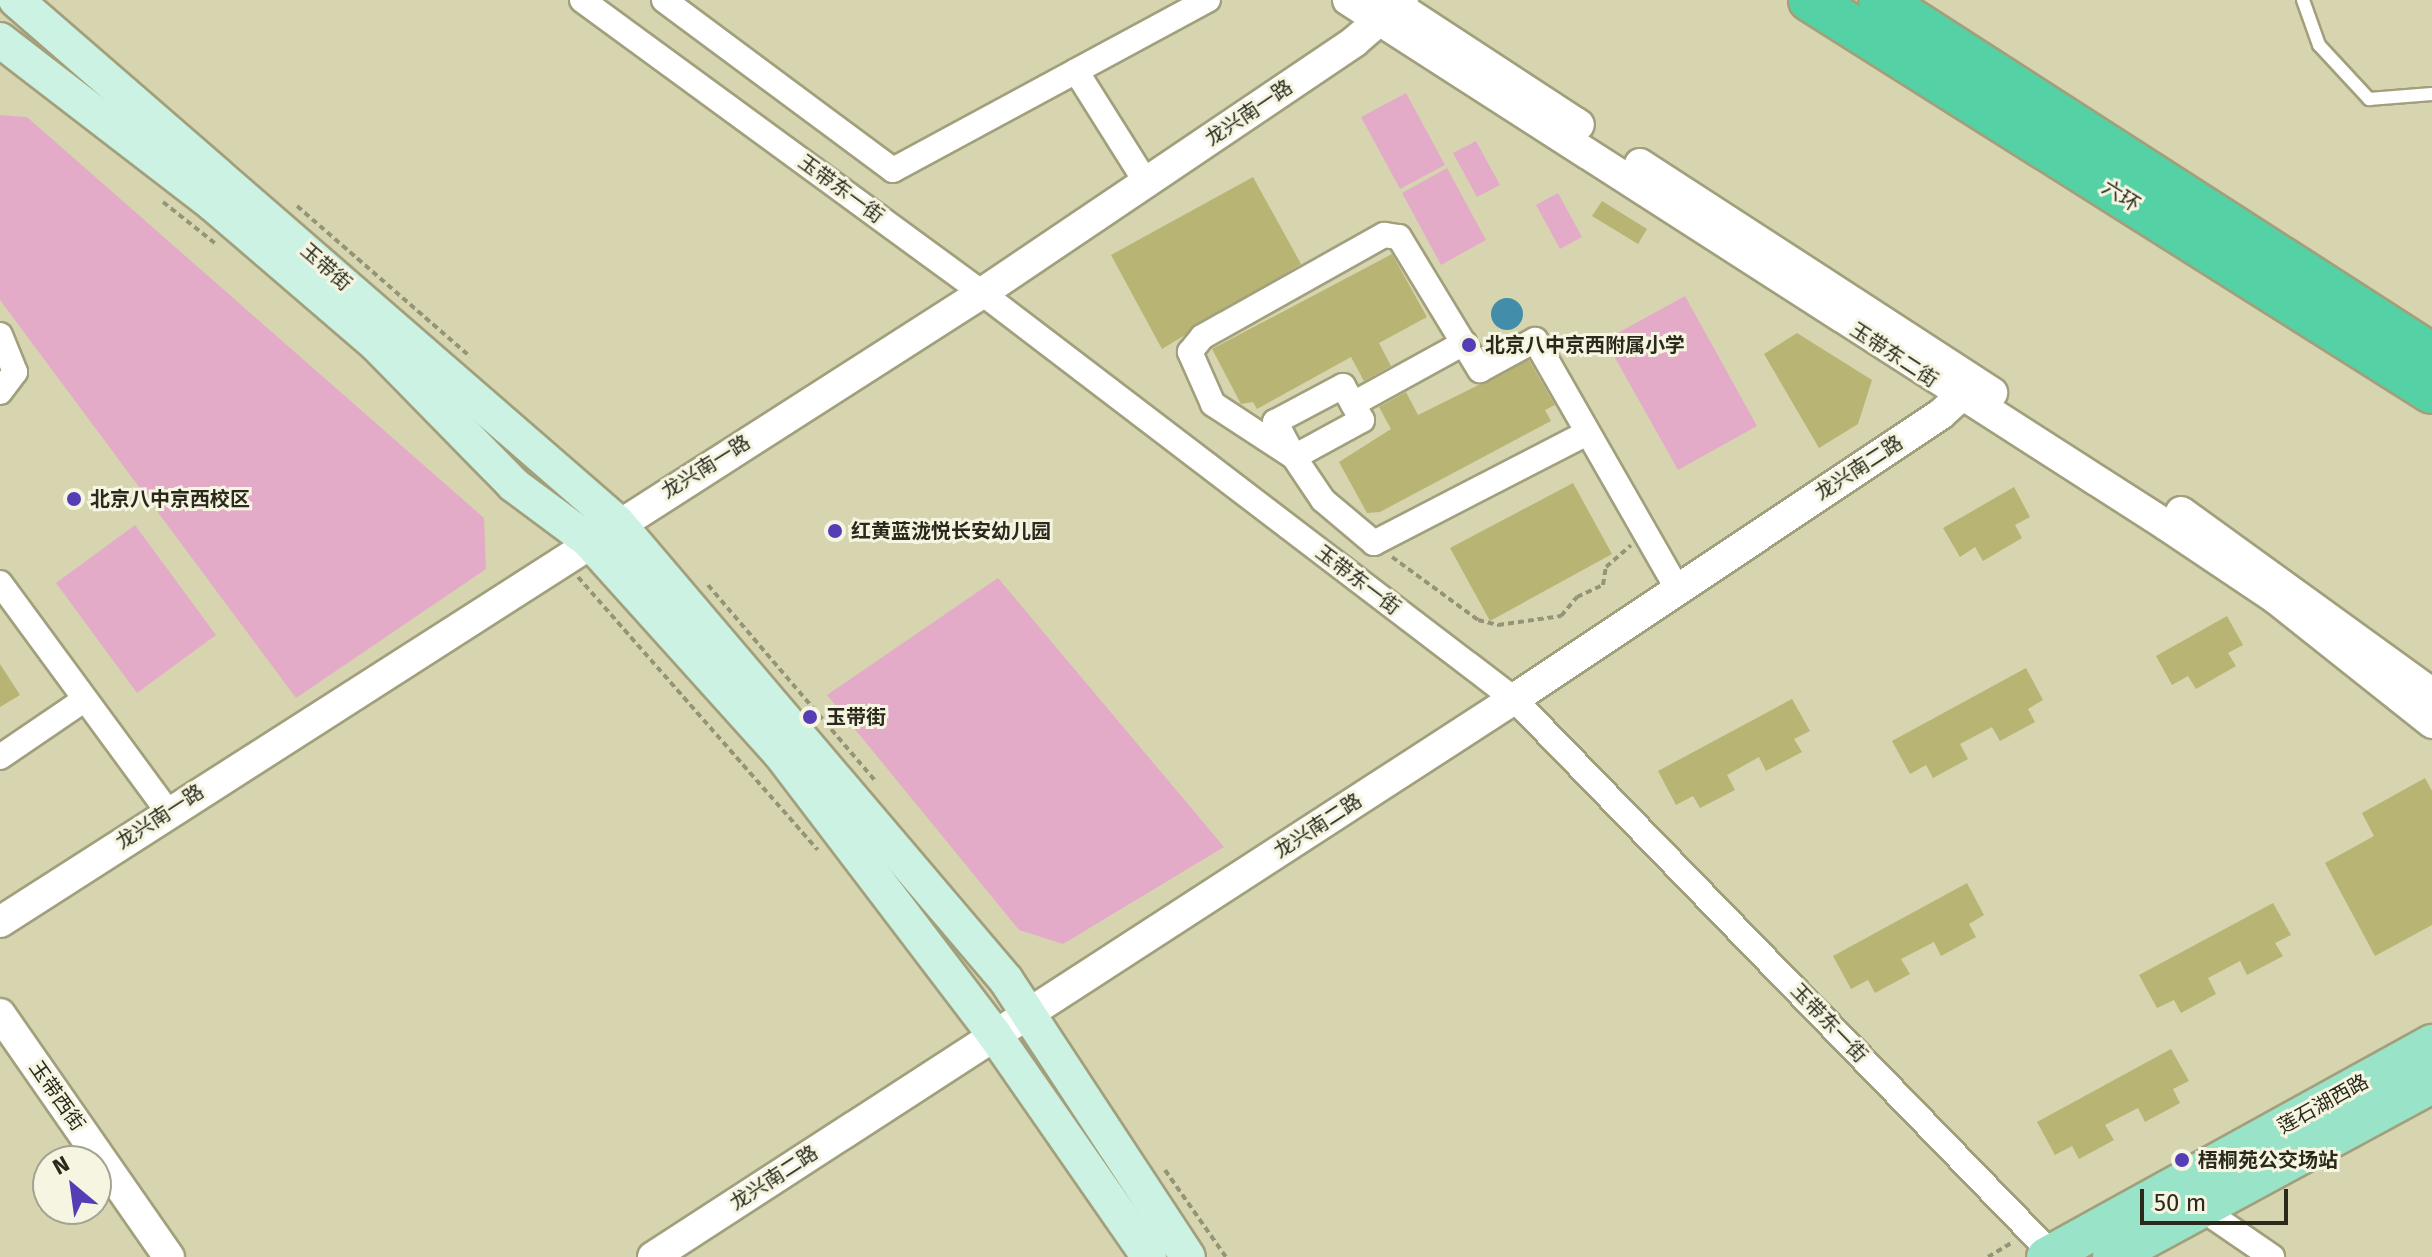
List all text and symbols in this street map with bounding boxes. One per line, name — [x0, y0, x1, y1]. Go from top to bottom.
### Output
street label: 龙兴南一路 — [1201, 75, 1297, 151]
street label: 玉带东一街 — [793, 150, 889, 228]
street label: 六环 — [2098, 175, 2144, 217]
street label: 玉带街 — [295, 238, 357, 296]
street label: 玉带东二街 — [1846, 318, 1942, 392]
place label: 北京八中京西附属小学 — [1485, 333, 1685, 357]
marker: 北京八中京西附属小学 — [1460, 336, 1478, 354]
street label: 龙兴南一路 — [657, 430, 755, 504]
street label: 龙兴南二路 — [1811, 431, 1907, 505]
place label: 北京八中京西校区 — [90, 487, 250, 511]
marker: 北京八中京西校区 — [65, 490, 83, 508]
place label: 红黄蓝泷悦长安幼儿园 — [851, 519, 1051, 543]
marker: 红黄蓝泷悦长安幼儿园 — [826, 522, 844, 540]
street label: 玉带东一街 — [1311, 540, 1405, 620]
place label: 玉带街 — [826, 705, 886, 729]
marker: 玉带街 — [801, 708, 819, 726]
street label: 龙兴南一路 — [112, 780, 208, 854]
street label: 龙兴南二路 — [1270, 789, 1366, 863]
street label: 玉带东一街 — [1786, 979, 1872, 1067]
street label: 玉带西街 — [24, 1056, 90, 1136]
street label: 莲石湖西路 — [2273, 1069, 2373, 1139]
street label: 龙兴南二路 — [726, 1141, 822, 1215]
north arrow — [32, 1145, 112, 1225]
place label: 梧桐苑公交场站 — [2198, 1148, 2338, 1172]
text: N — [48, 1150, 74, 1181]
marker: 梧桐苑公交场站 — [2173, 1151, 2191, 1169]
scale bar — [2144, 1173, 2292, 1223]
text: 50 m — [2154, 1189, 2206, 1217]

